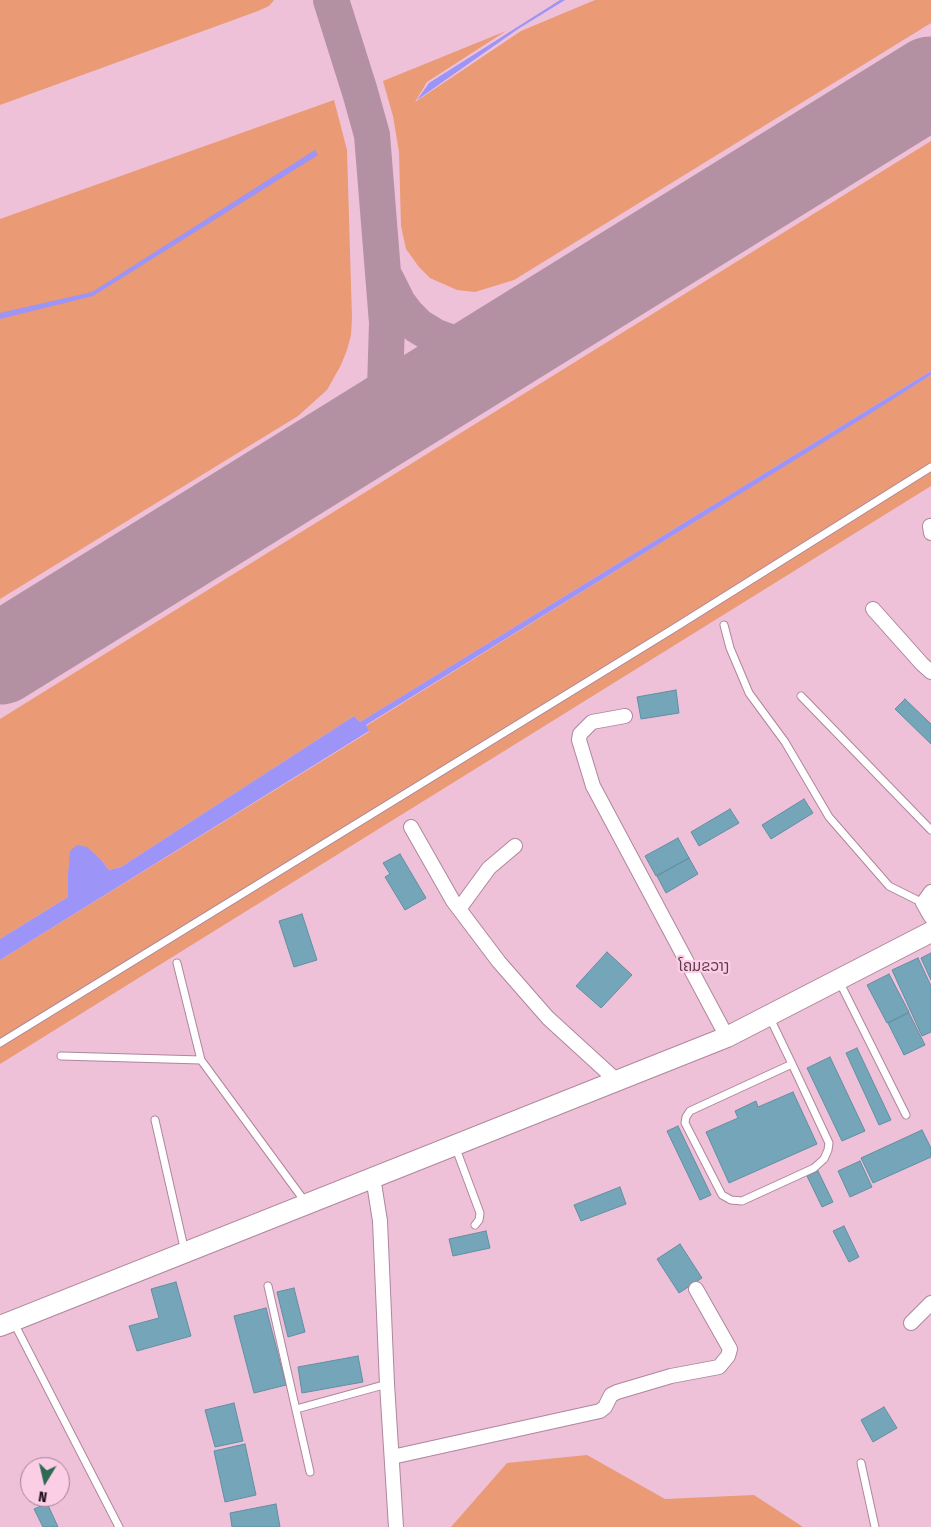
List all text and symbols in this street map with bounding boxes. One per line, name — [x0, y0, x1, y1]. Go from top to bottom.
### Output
district label: ໂຄມຂວາງ — [679, 958, 729, 976]
north arrow — [20, 1457, 70, 1507]
text: N — [37, 1487, 48, 1505]

